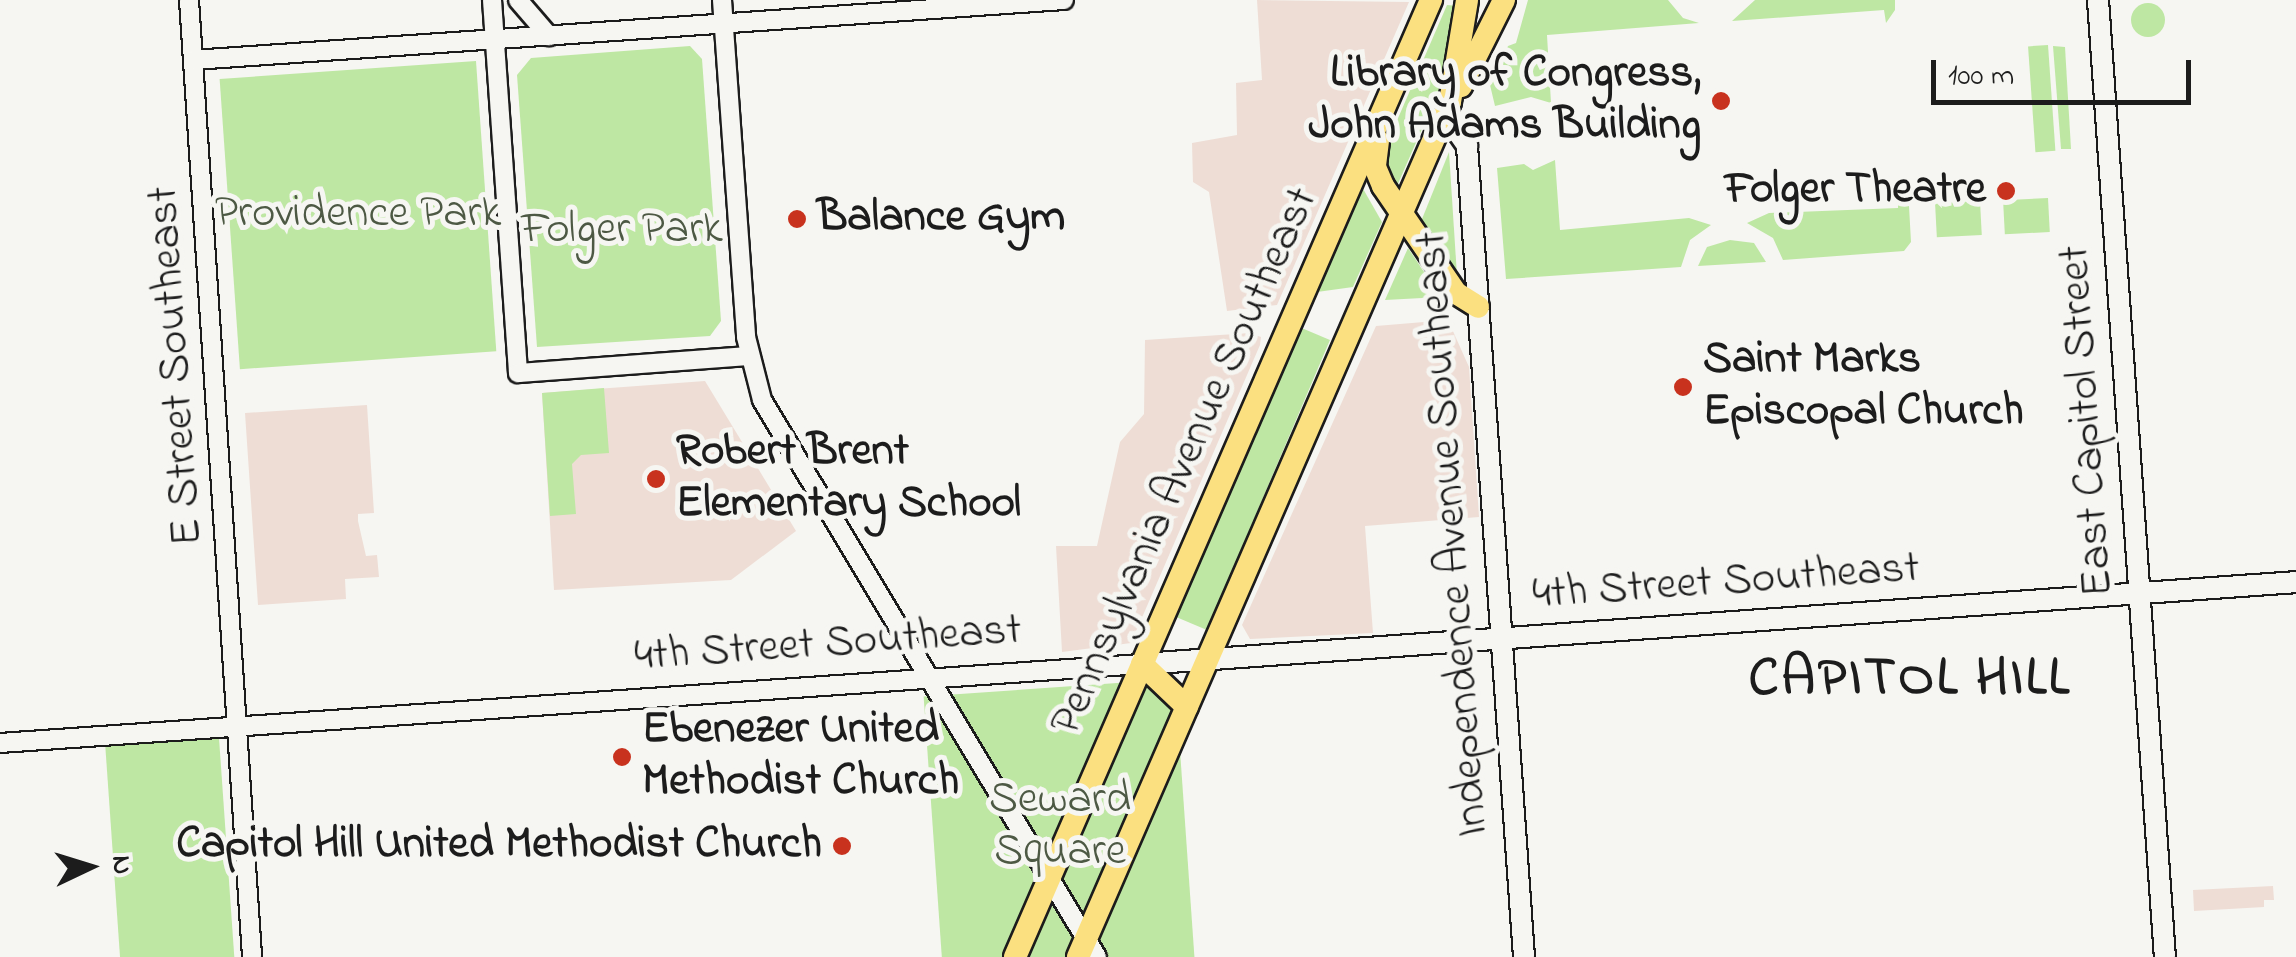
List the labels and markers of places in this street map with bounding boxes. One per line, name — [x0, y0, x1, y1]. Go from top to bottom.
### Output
place label: Library of Congress, John Adams Building — [1308, 48, 1701, 154]
marker: Library of Congress, John Adams Building — [1710, 90, 1732, 112]
place label: Folger Theatre — [1725, 164, 1986, 218]
marker: Folger Theatre — [1995, 180, 2017, 202]
place label: Balance Gym — [817, 192, 1065, 246]
marker: Balance Gym — [786, 208, 808, 230]
place label: Saint Marks Episcopal Church — [1703, 334, 2024, 440]
marker: Saint Marks Episcopal Church — [1672, 376, 1694, 398]
place label: Robert Brent Elementary School — [676, 426, 1021, 532]
marker: Robert Brent Elementary School — [645, 468, 667, 490]
place label: Ebenezer United Methodist Church — [642, 704, 959, 810]
marker: Ebenezer United Methodist Church — [611, 746, 633, 768]
place label: Capitol Hill United Methodist Church — [176, 819, 822, 873]
marker: Capitol Hill United Methodist Church — [831, 835, 853, 857]

